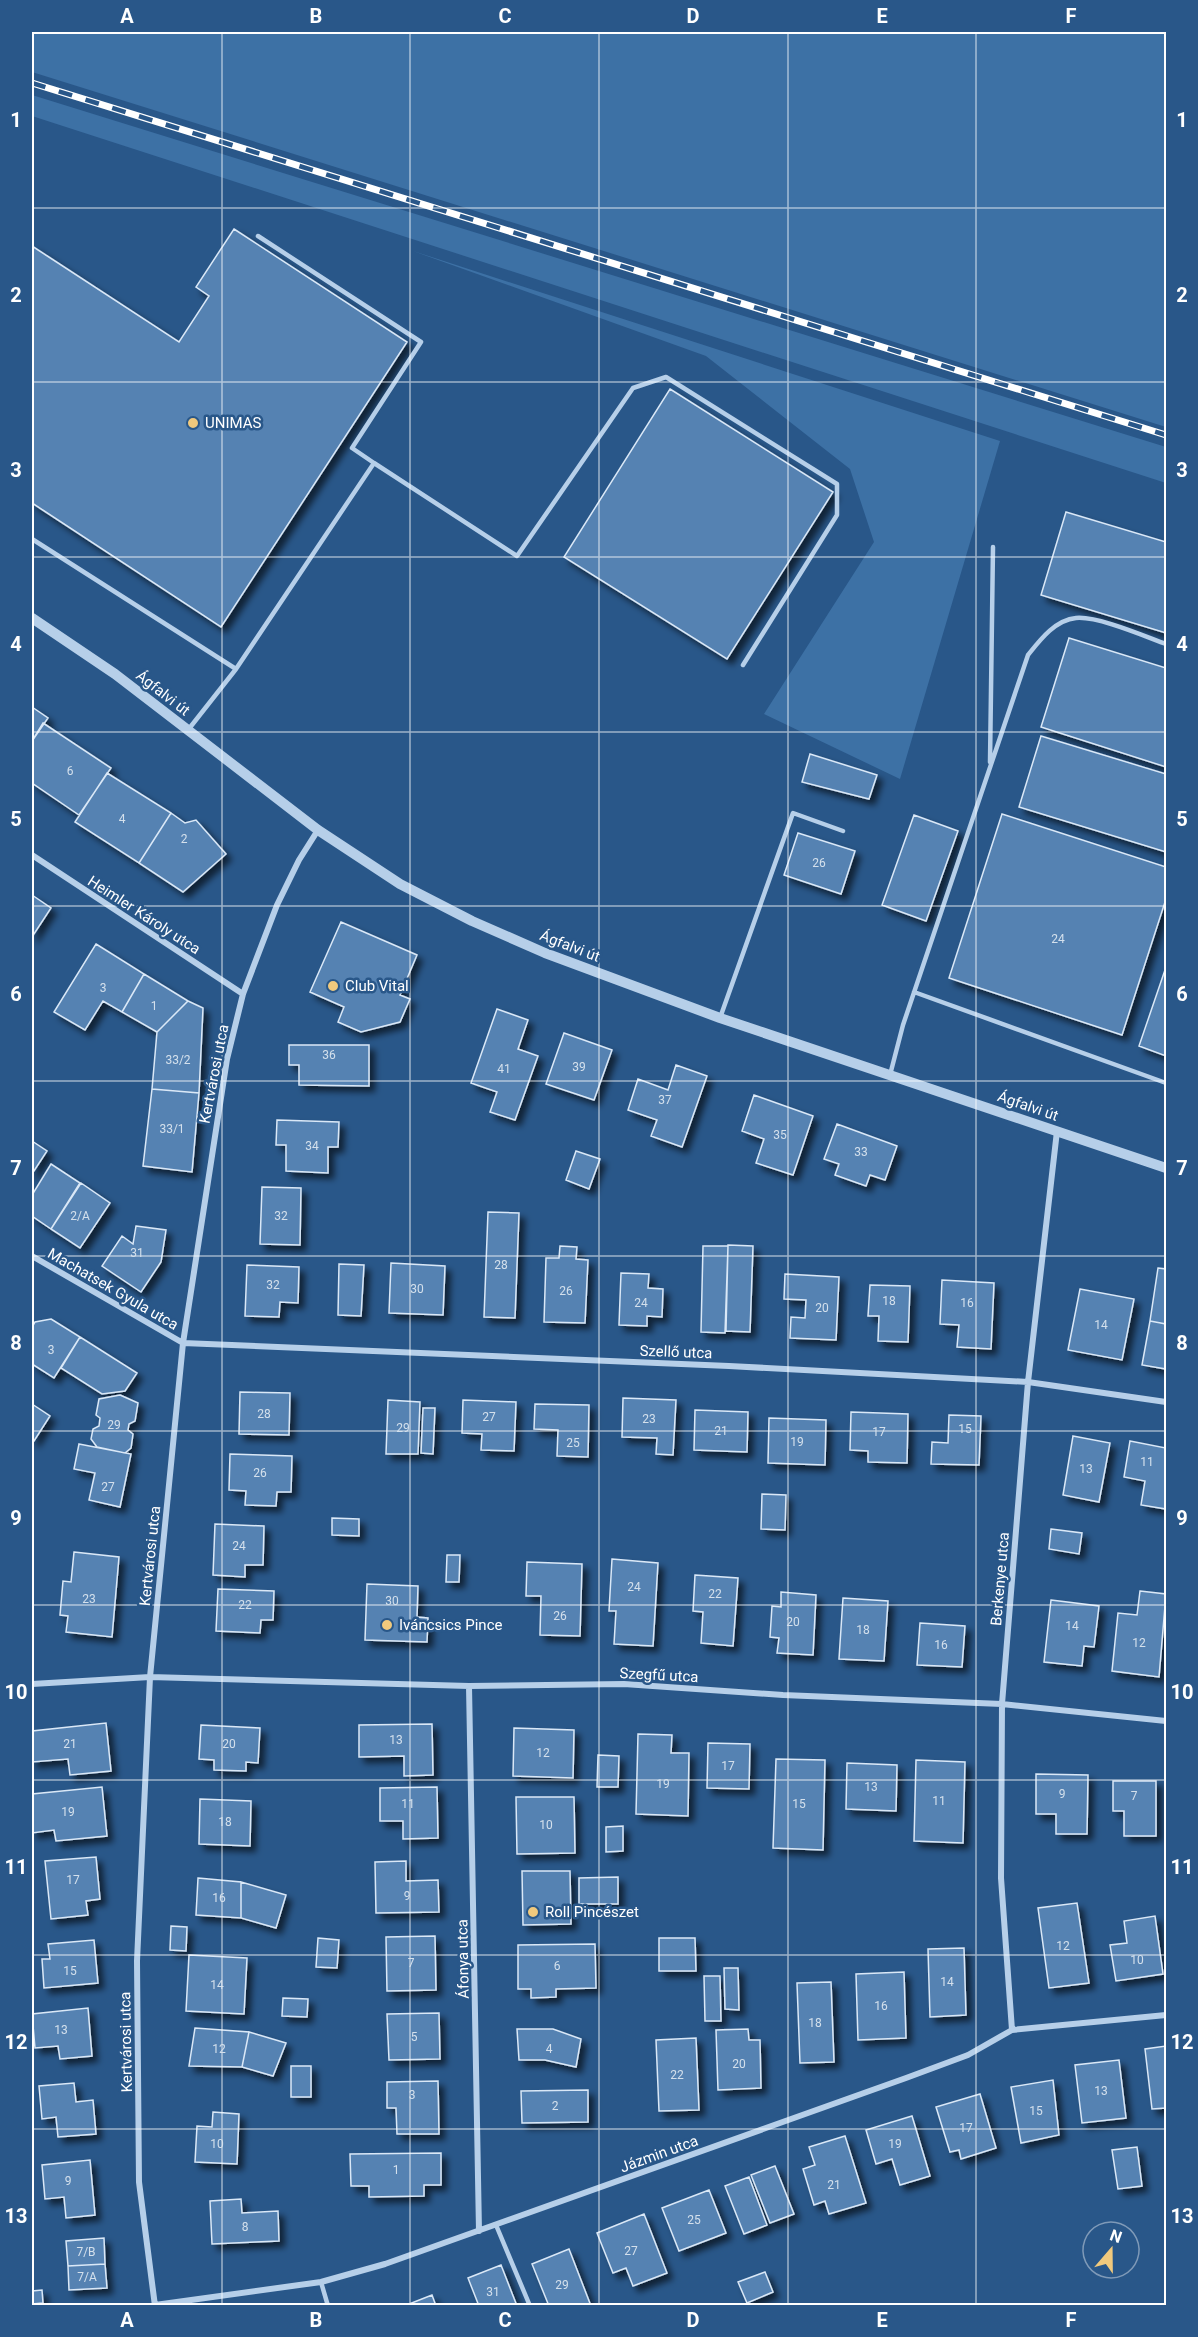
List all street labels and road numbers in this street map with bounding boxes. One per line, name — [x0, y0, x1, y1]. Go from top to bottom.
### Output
street label: Ágfalvi út — [133, 667, 193, 720]
street label: Heimler Károly utca — [84, 872, 204, 958]
street label: Ágfalvi út — [537, 926, 603, 966]
street label: Kertvárosi utca — [196, 1023, 232, 1125]
street label: Ágfalvi út — [995, 1087, 1061, 1125]
street label: Machatsek Gyula utca — [45, 1244, 181, 1334]
street label: Szellő utca — [639, 1342, 713, 1362]
street label: Kertvárosi utca — [136, 1505, 164, 1607]
street label: Berkenye utca — [987, 1531, 1013, 1627]
street label: Szegfű utca — [619, 1664, 699, 1686]
street label: Áfonya utca — [453, 1919, 473, 1999]
street label: Kertvárosi utca — [116, 1992, 136, 2092]
street label: Jázmin utca — [617, 2132, 701, 2176]

